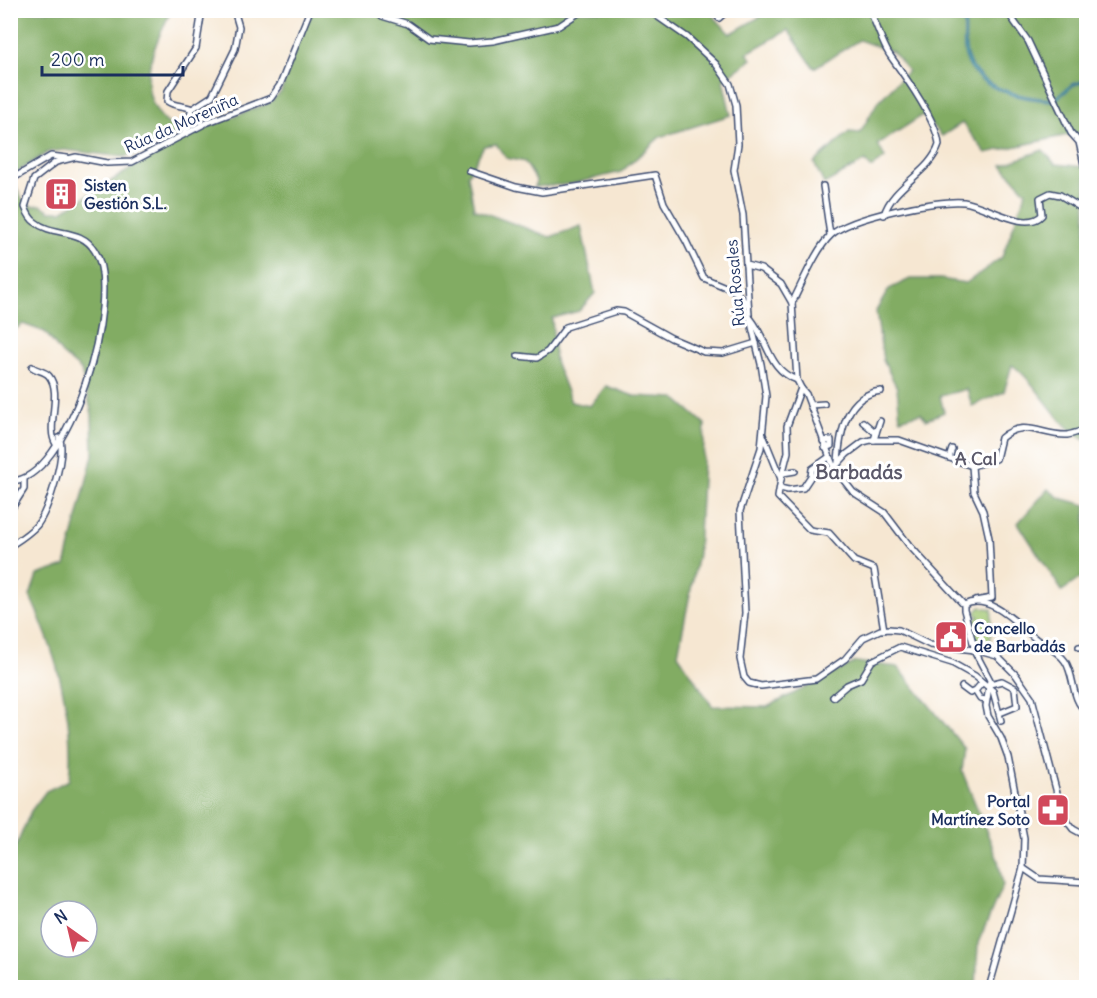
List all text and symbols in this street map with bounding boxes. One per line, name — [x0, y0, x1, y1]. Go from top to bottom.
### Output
scale bar — [42, 39, 183, 77]
text: 200 m — [51, 48, 105, 71]
street label: Rúa da Moreniña — [121, 89, 241, 157]
place label: Sisten Gestión S.L. — [84, 175, 167, 213]
building icon: Sisten Gestión S.L. — [43, 176, 79, 212]
street label: Rúa Rosales — [721, 239, 749, 327]
district label: A Cal — [955, 447, 997, 470]
district label: Barbadás — [815, 459, 903, 484]
place label: Concello de Barbadás — [974, 618, 1066, 656]
public building icon: Concello de Barbadás — [933, 619, 969, 655]
place label: Portal Martínez Soto — [931, 791, 1030, 829]
pharmacy icon: Portal Martínez Soto — [1035, 792, 1071, 828]
north arrow — [39, 899, 99, 959]
text: N — [50, 905, 71, 928]

